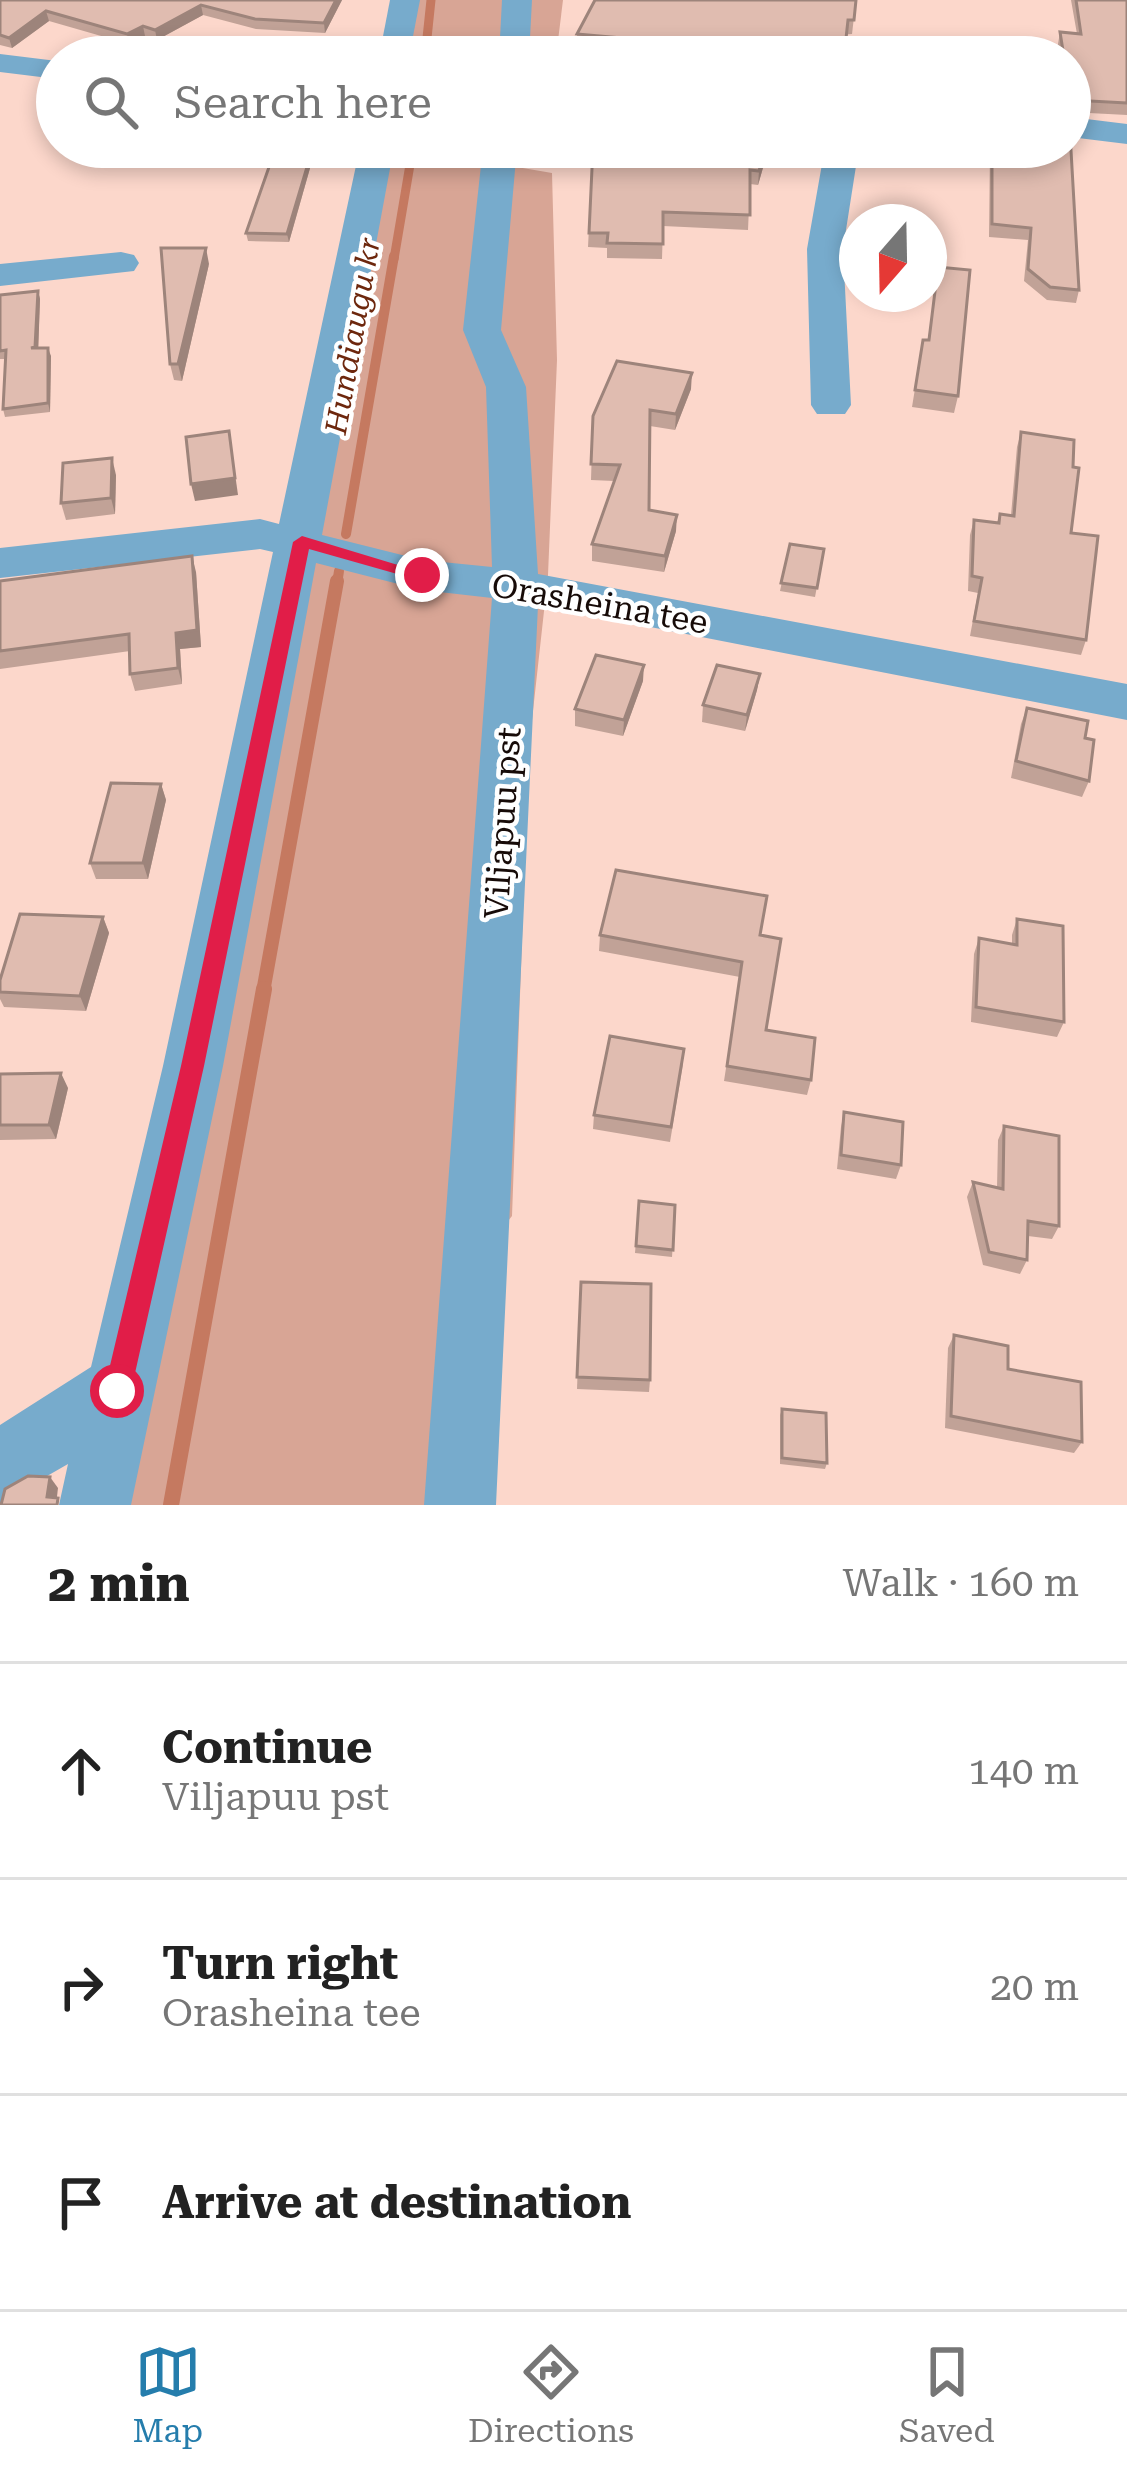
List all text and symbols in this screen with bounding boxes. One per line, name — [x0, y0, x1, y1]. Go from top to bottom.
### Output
search box — [36, 36, 1091, 168]
icon: search — [78, 69, 144, 135]
text: Search here — [174, 76, 432, 129]
north arrow — [839, 204, 947, 312]
water label: Hundiaugu kr — [318, 234, 387, 438]
route end — [395, 548, 449, 602]
street label: Orasheina tee — [489, 565, 711, 642]
street label: Viljapuu pst — [476, 726, 529, 920]
route start — [90, 1364, 144, 1418]
text: 2 min — [48, 1554, 190, 1613]
text: Walk · 160 m — [843, 1560, 1079, 1606]
text: Continue — [162, 1721, 373, 1774]
icon: ahead — [48, 1738, 114, 1804]
text: 140 m — [968, 1748, 1079, 1794]
text: Viljapuu pst — [162, 1774, 389, 1820]
text: Turn right — [162, 1937, 398, 1990]
icon: right — [48, 1954, 114, 2020]
text: 20 m — [990, 1964, 1079, 2010]
text: Orasheina tee — [162, 1990, 421, 2036]
icon: arrive — [48, 2170, 114, 2236]
text: Arrive at destination — [162, 2176, 631, 2229]
tab: Map — [132, 2339, 203, 2450]
tab: Directions — [468, 2339, 634, 2450]
tab: Saved — [899, 2339, 995, 2450]

